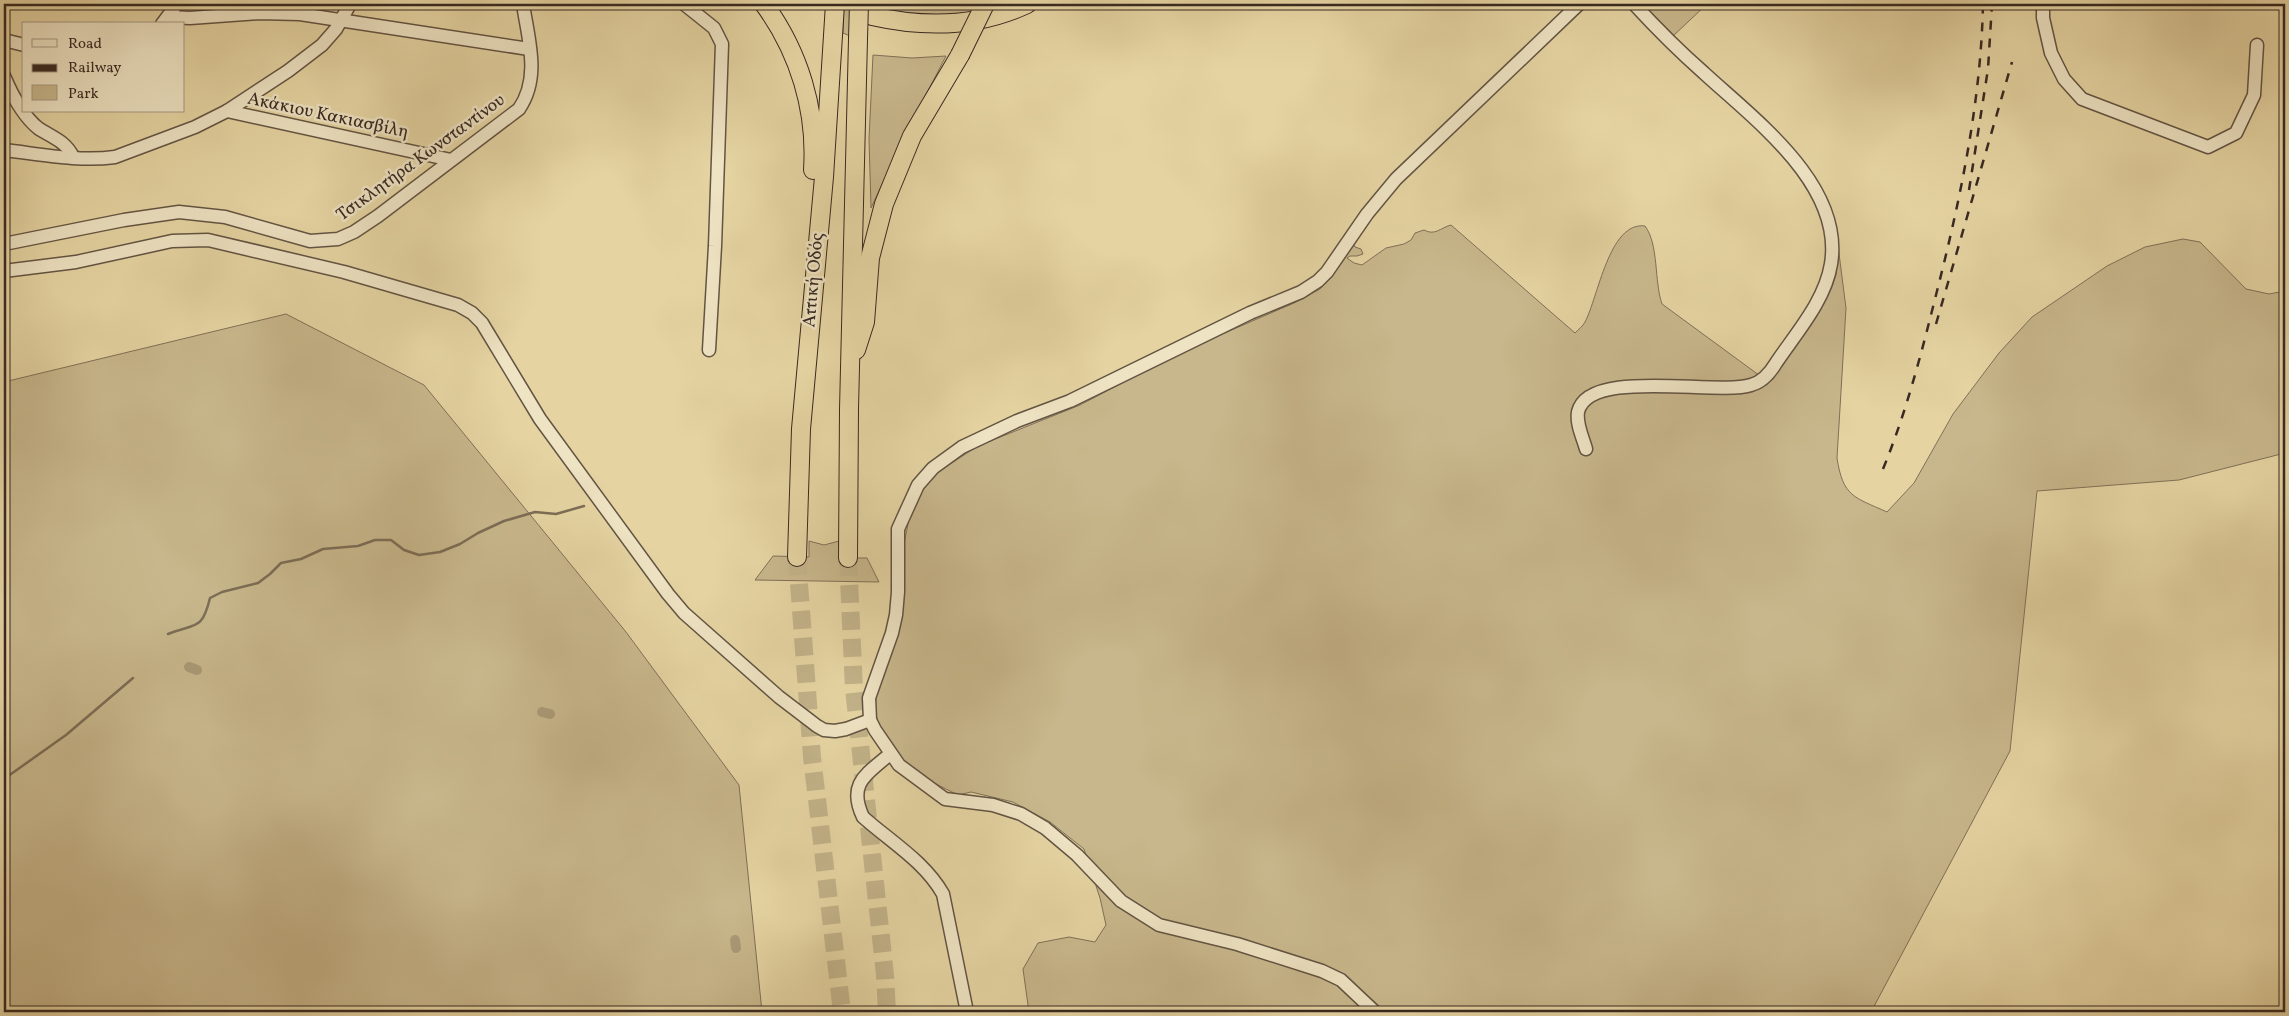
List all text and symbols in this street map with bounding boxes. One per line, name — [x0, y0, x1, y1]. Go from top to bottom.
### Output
legend — [22, 22, 185, 112]
text: Road — [68, 34, 102, 55]
text: Railway — [68, 58, 121, 79]
text: Park — [68, 84, 99, 105]
street label: Ακάκιου Κακιασβίλη — [245, 87, 411, 145]
street label: Τσικλητήρα Κωνσταντίνου — [332, 88, 510, 228]
street label: Αττική Οδός — [797, 232, 831, 328]

